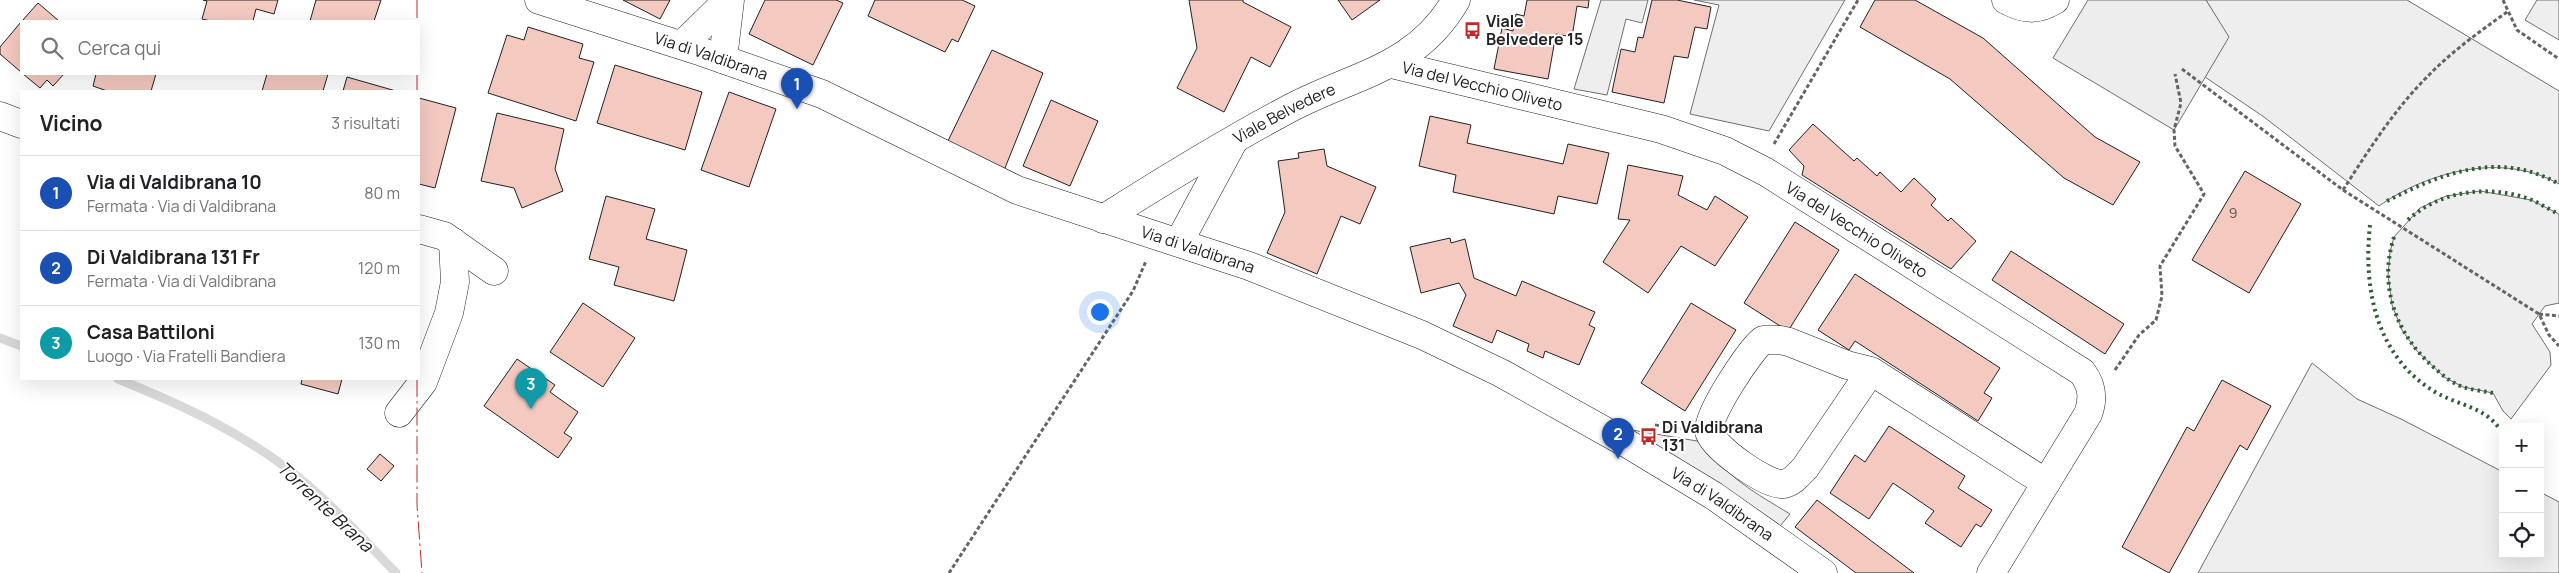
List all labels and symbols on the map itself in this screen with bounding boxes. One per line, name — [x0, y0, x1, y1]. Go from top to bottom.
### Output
place label: Viale Belvedere 15 — [1486, 10, 1583, 50]
bus stop icon: Viale Belvedere 15 — [1462, 20, 1482, 40]
street label: Via di Valdibrana — [652, 26, 771, 85]
street label: Via del Vecchio Oliveto — [1400, 56, 1565, 116]
pin: 1 — [781, 68, 813, 109]
street label: Viale Belvedere — [1229, 78, 1339, 149]
street label: Via del Vecchio Oliveto — [1782, 176, 1932, 283]
house number: 9 — [2229, 203, 2237, 222]
street label: Via di Valdibrana — [1138, 220, 1258, 278]
your location — [1087, 299, 1113, 325]
pin: 3 — [515, 368, 547, 409]
place label: Di Valdibrana 131 — [1662, 416, 1763, 456]
pin: 2 — [1602, 418, 1634, 459]
bus stop icon: Di Valdibrana 131 — [1638, 426, 1658, 446]
water label: Torrente Brana — [273, 456, 379, 558]
street label: Via di Valdibrana — [1667, 462, 1778, 546]

